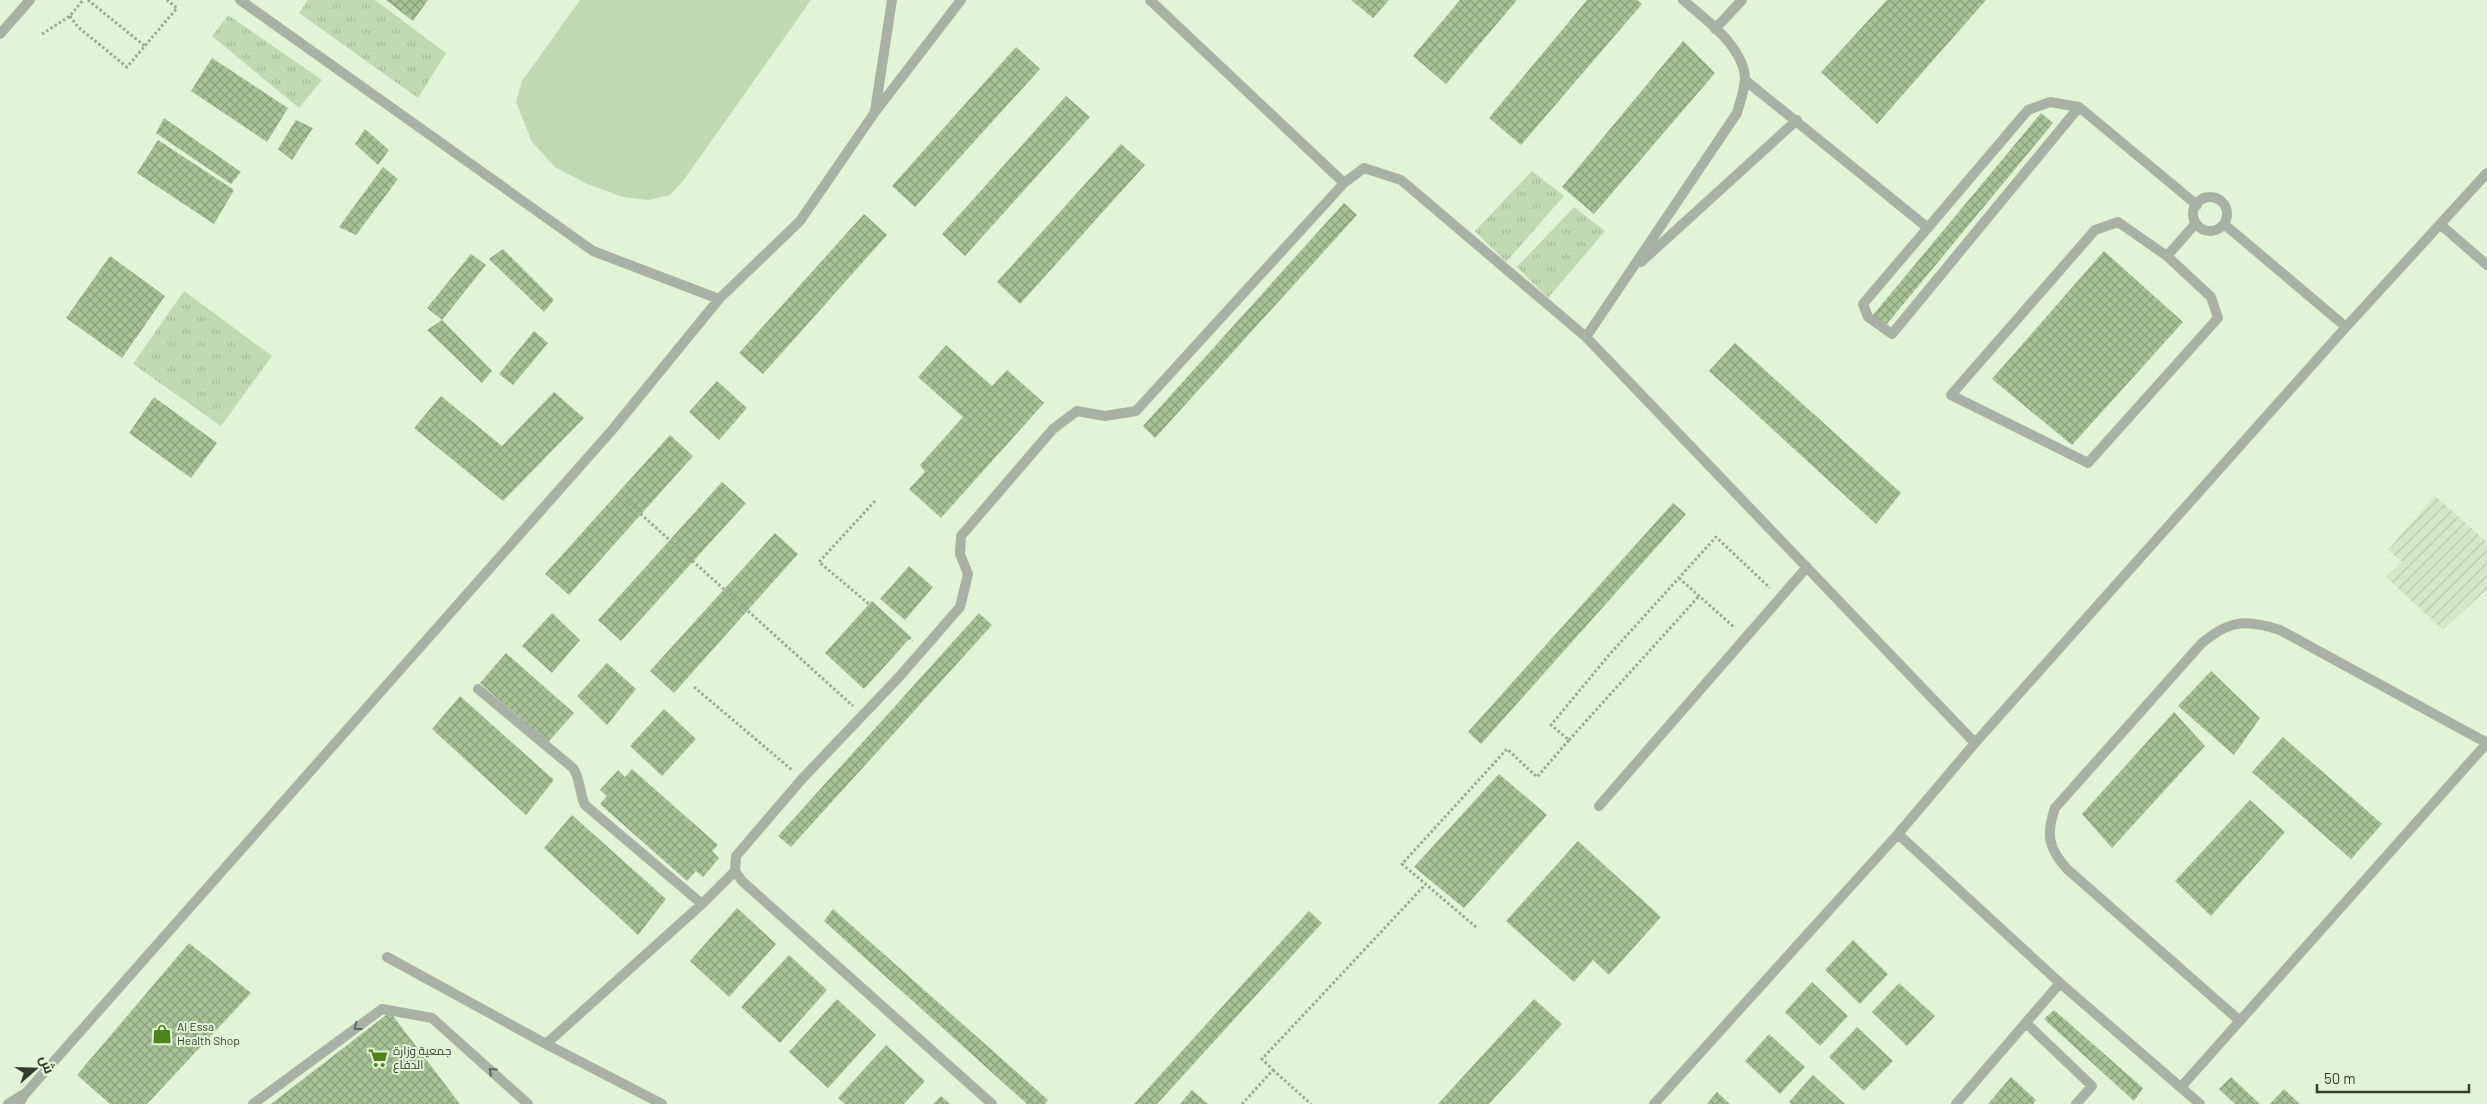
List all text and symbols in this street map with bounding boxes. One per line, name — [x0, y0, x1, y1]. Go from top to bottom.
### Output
place label: Al Essa Health Shop — [177, 1019, 240, 1047]
one-way arrow — [353, 1021, 363, 1030]
shop icon: Al Essa Health Shop — [151, 1023, 173, 1045]
place label: جمعية وزارة الدفاع — [393, 1043, 451, 1073]
north arrow — [10, 1044, 60, 1094]
supermarket icon: جمعية وزارة الدفاع — [367, 1047, 389, 1069]
text: ش — [36, 1053, 59, 1076]
scale bar — [2317, 1062, 2470, 1094]
one-way arrow — [488, 1068, 497, 1077]
text: 50 m — [2324, 1069, 2356, 1087]

